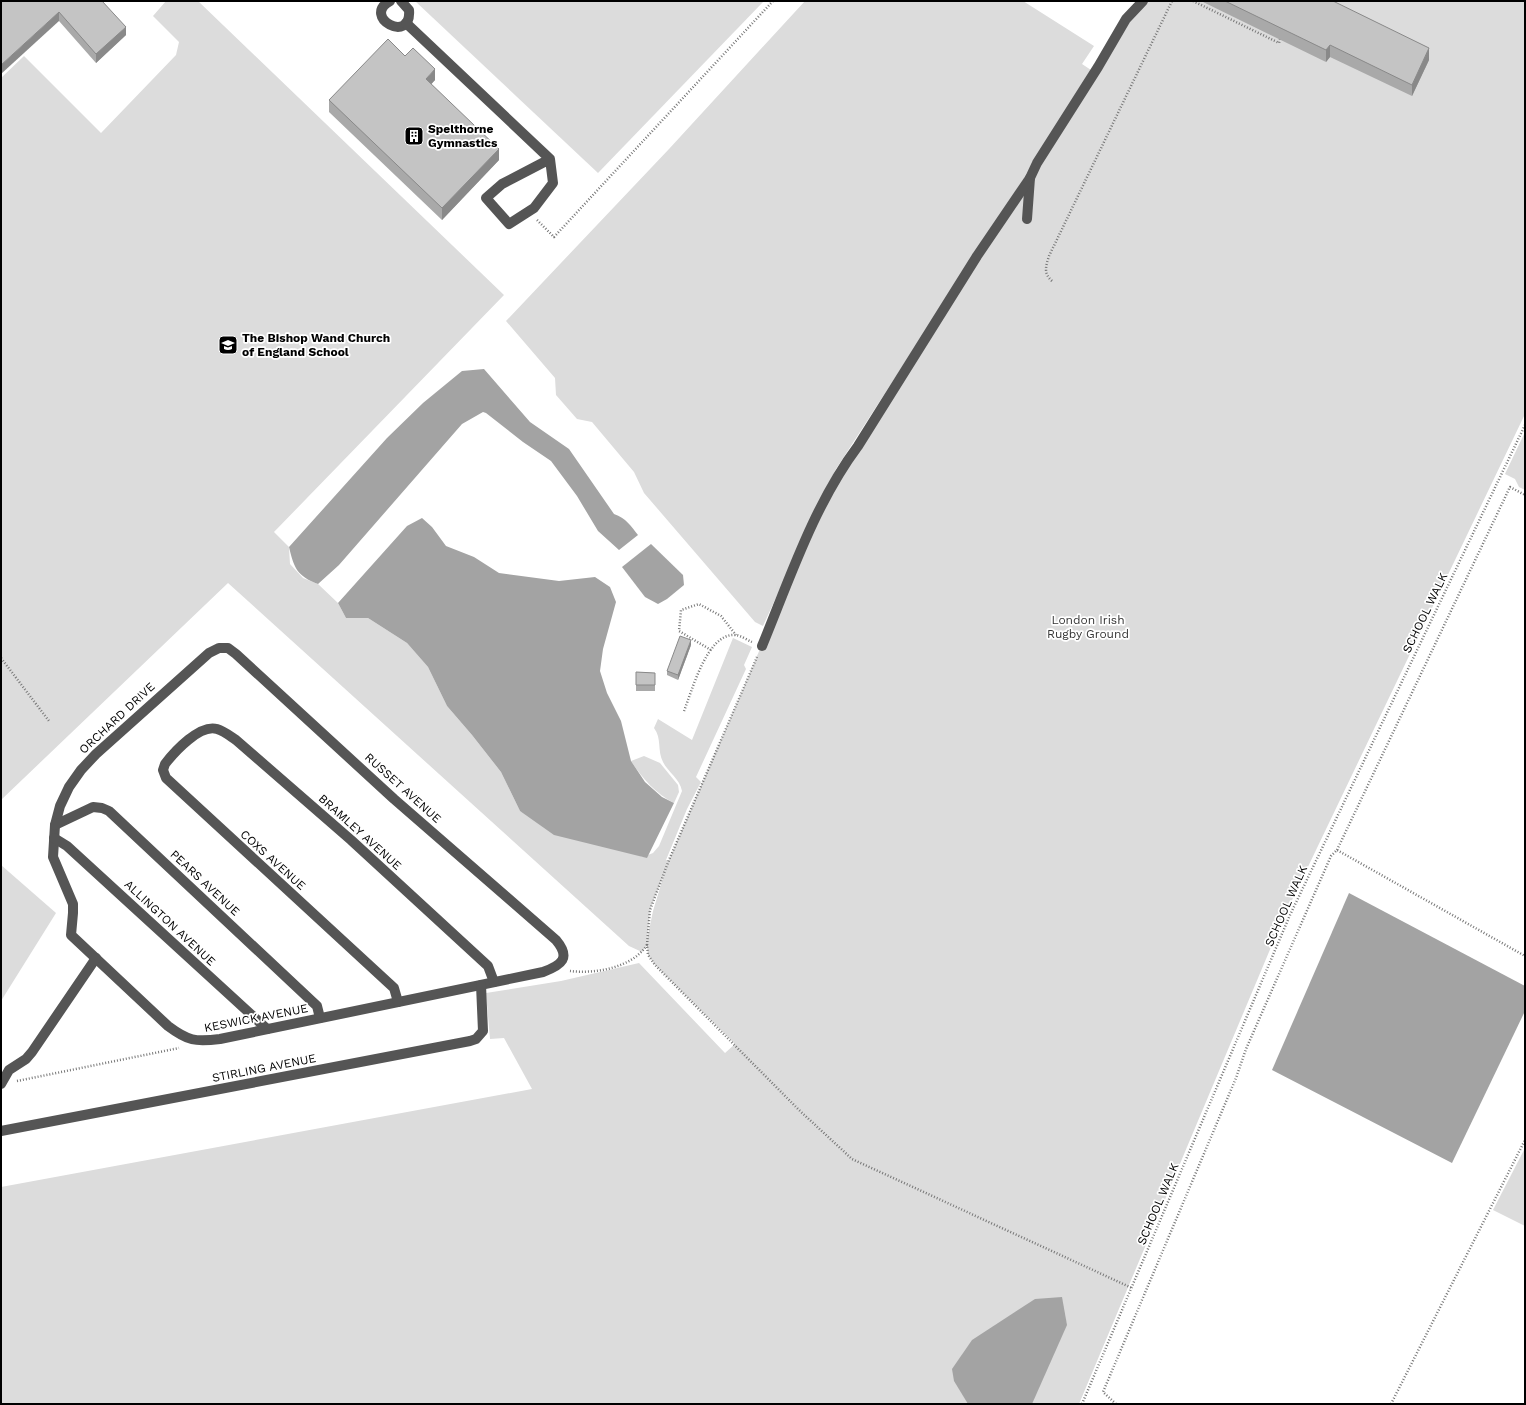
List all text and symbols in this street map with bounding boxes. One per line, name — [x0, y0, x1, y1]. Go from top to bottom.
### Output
place label: Spelthorne Gymnastics — [428, 122, 498, 150]
building icon: Spelthorne Gymnastics — [403, 125, 425, 147]
place label: The Bishop Wand Church of England School — [242, 331, 390, 359]
school or university icon: The Bishop Wand Church of England School — [217, 334, 239, 356]
street label: SCHOOL WALK — [1400, 571, 1450, 655]
park label: London Irish Rugby Ground — [1047, 613, 1129, 641]
street label: ORCHARD DRIVE — [76, 679, 158, 757]
street label: RUSSET AVENUE — [362, 750, 444, 826]
street label: BRAMLEY AVENUE — [316, 791, 404, 873]
street label: COXS AVENUE — [238, 827, 309, 893]
street label: PEARS AVENUE — [167, 847, 243, 919]
street label: SCHOOL WALK — [1262, 863, 1310, 949]
street label: ALLINGTON AVENUE — [122, 877, 219, 969]
street label: KESWICK AVENUE — [203, 1001, 309, 1035]
street label: STIRLING AVENUE — [211, 1051, 317, 1085]
street label: SCHOOL WALK — [1134, 1161, 1182, 1247]

